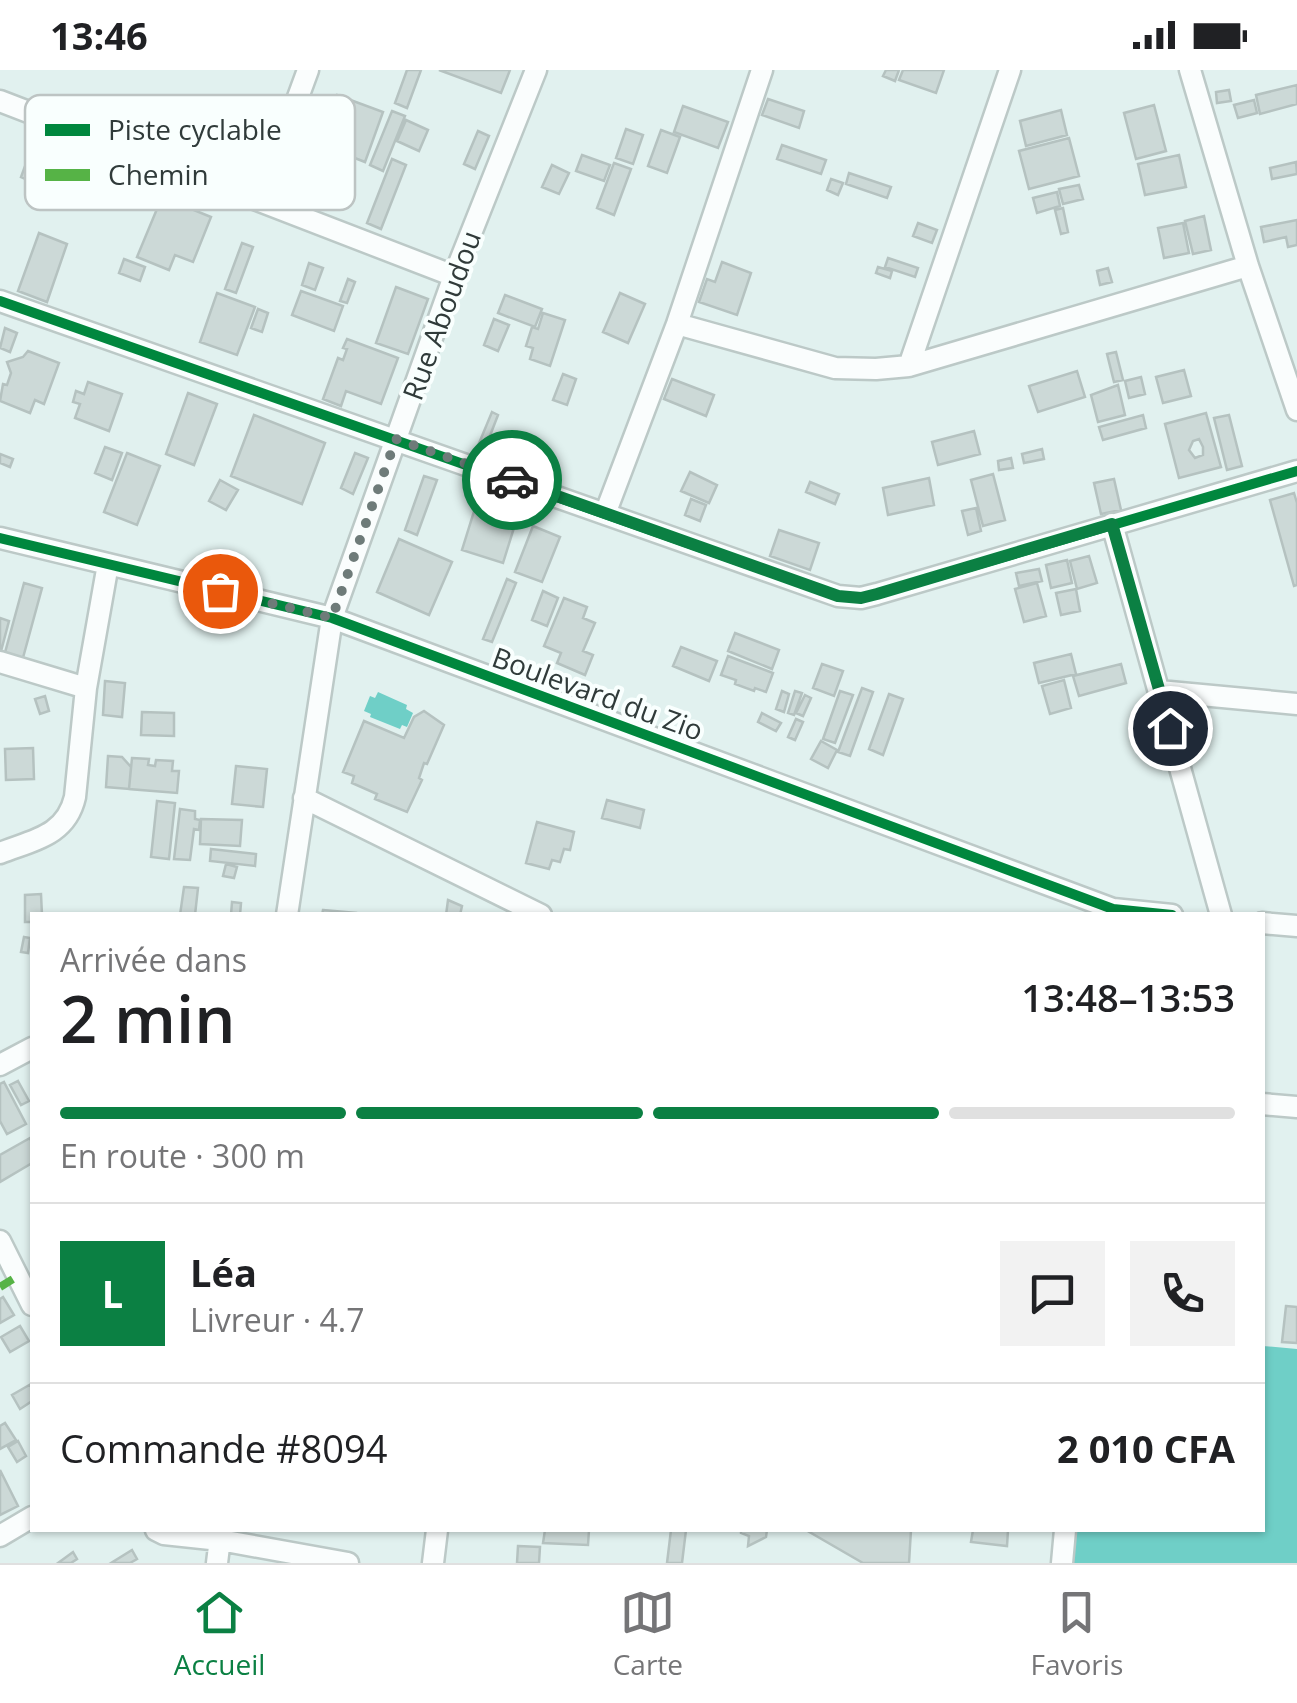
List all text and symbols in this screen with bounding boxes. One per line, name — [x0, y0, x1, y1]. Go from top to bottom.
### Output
text: 13:46 — [50, 9, 148, 61]
legend — [25, 95, 355, 210]
text: Piste cyclable — [108, 110, 282, 148]
text: Chemin — [108, 155, 209, 193]
street label: Rue Aboudou — [393, 225, 489, 405]
courier — [462, 430, 562, 530]
icon: car — [485, 453, 540, 508]
pin — [178, 549, 263, 634]
icon: bag — [193, 564, 248, 619]
street label: Boulevard du Zio — [487, 637, 709, 749]
pin — [1128, 686, 1213, 771]
icon: home — [1143, 701, 1198, 756]
text: Arrivée dans — [60, 938, 247, 981]
text: 13:48–13:53 — [1021, 971, 1235, 1023]
text: 2 min — [60, 974, 235, 1062]
text: En route · 300 m — [60, 1134, 305, 1177]
button: chat — [1000, 1241, 1105, 1346]
button: phone — [1130, 1241, 1235, 1346]
text: Léa — [190, 1246, 257, 1298]
text: L — [102, 1267, 123, 1319]
text: Livreur · 4.7 — [190, 1298, 365, 1341]
text: Commande #8094 — [60, 1422, 388, 1474]
text: 2 010 CFA — [1057, 1422, 1235, 1474]
tab: Accueil — [174, 1585, 265, 1683]
tab: Carte — [613, 1585, 683, 1683]
tab: Favoris — [1031, 1585, 1123, 1683]

